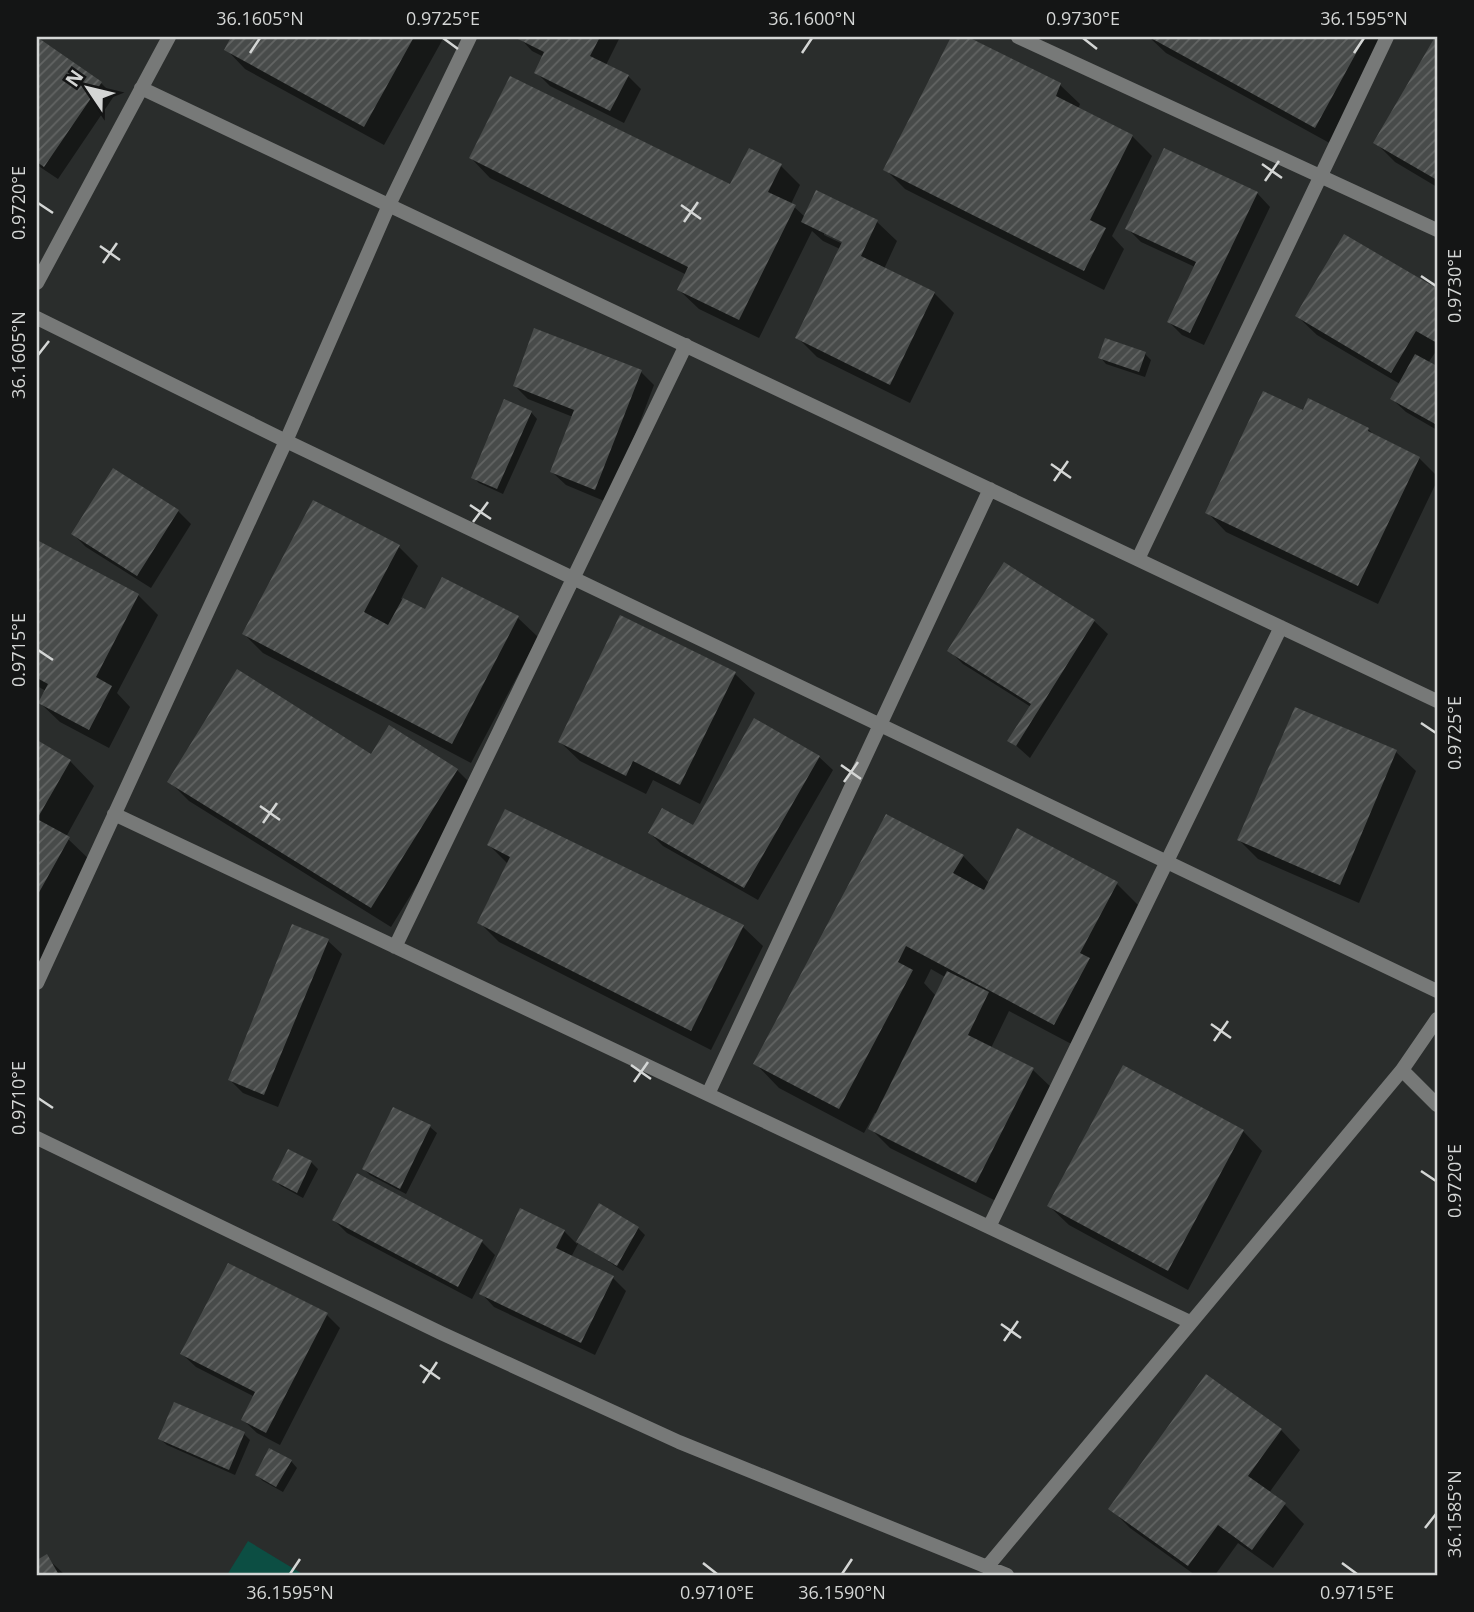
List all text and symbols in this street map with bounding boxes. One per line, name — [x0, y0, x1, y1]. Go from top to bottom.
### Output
text: 36.1605°N — [216, 6, 304, 30]
text: 0.9725°E — [406, 6, 480, 30]
text: 36.1600°N — [768, 6, 856, 30]
text: 0.9730°E — [1046, 6, 1120, 30]
text: 36.1595°N — [1320, 6, 1408, 30]
north arrow — [52, 52, 122, 122]
text: N — [59, 64, 89, 92]
text: 0.9720°E — [6, 166, 30, 240]
text: 0.9730°E — [1442, 249, 1466, 323]
text: 36.1605°N — [6, 311, 30, 399]
text: 0.9715°E — [6, 613, 30, 687]
text: 0.9725°E — [1442, 696, 1466, 770]
text: 0.9710°E — [6, 1061, 30, 1135]
text: 0.9720°E — [1442, 1144, 1466, 1218]
text: 36.1585°N — [1442, 1470, 1466, 1558]
text: 36.1595°N — [246, 1580, 334, 1604]
text: 0.9710°E — [680, 1580, 754, 1604]
text: 36.1590°N — [798, 1580, 886, 1604]
text: 0.9715°E — [1320, 1580, 1394, 1604]

